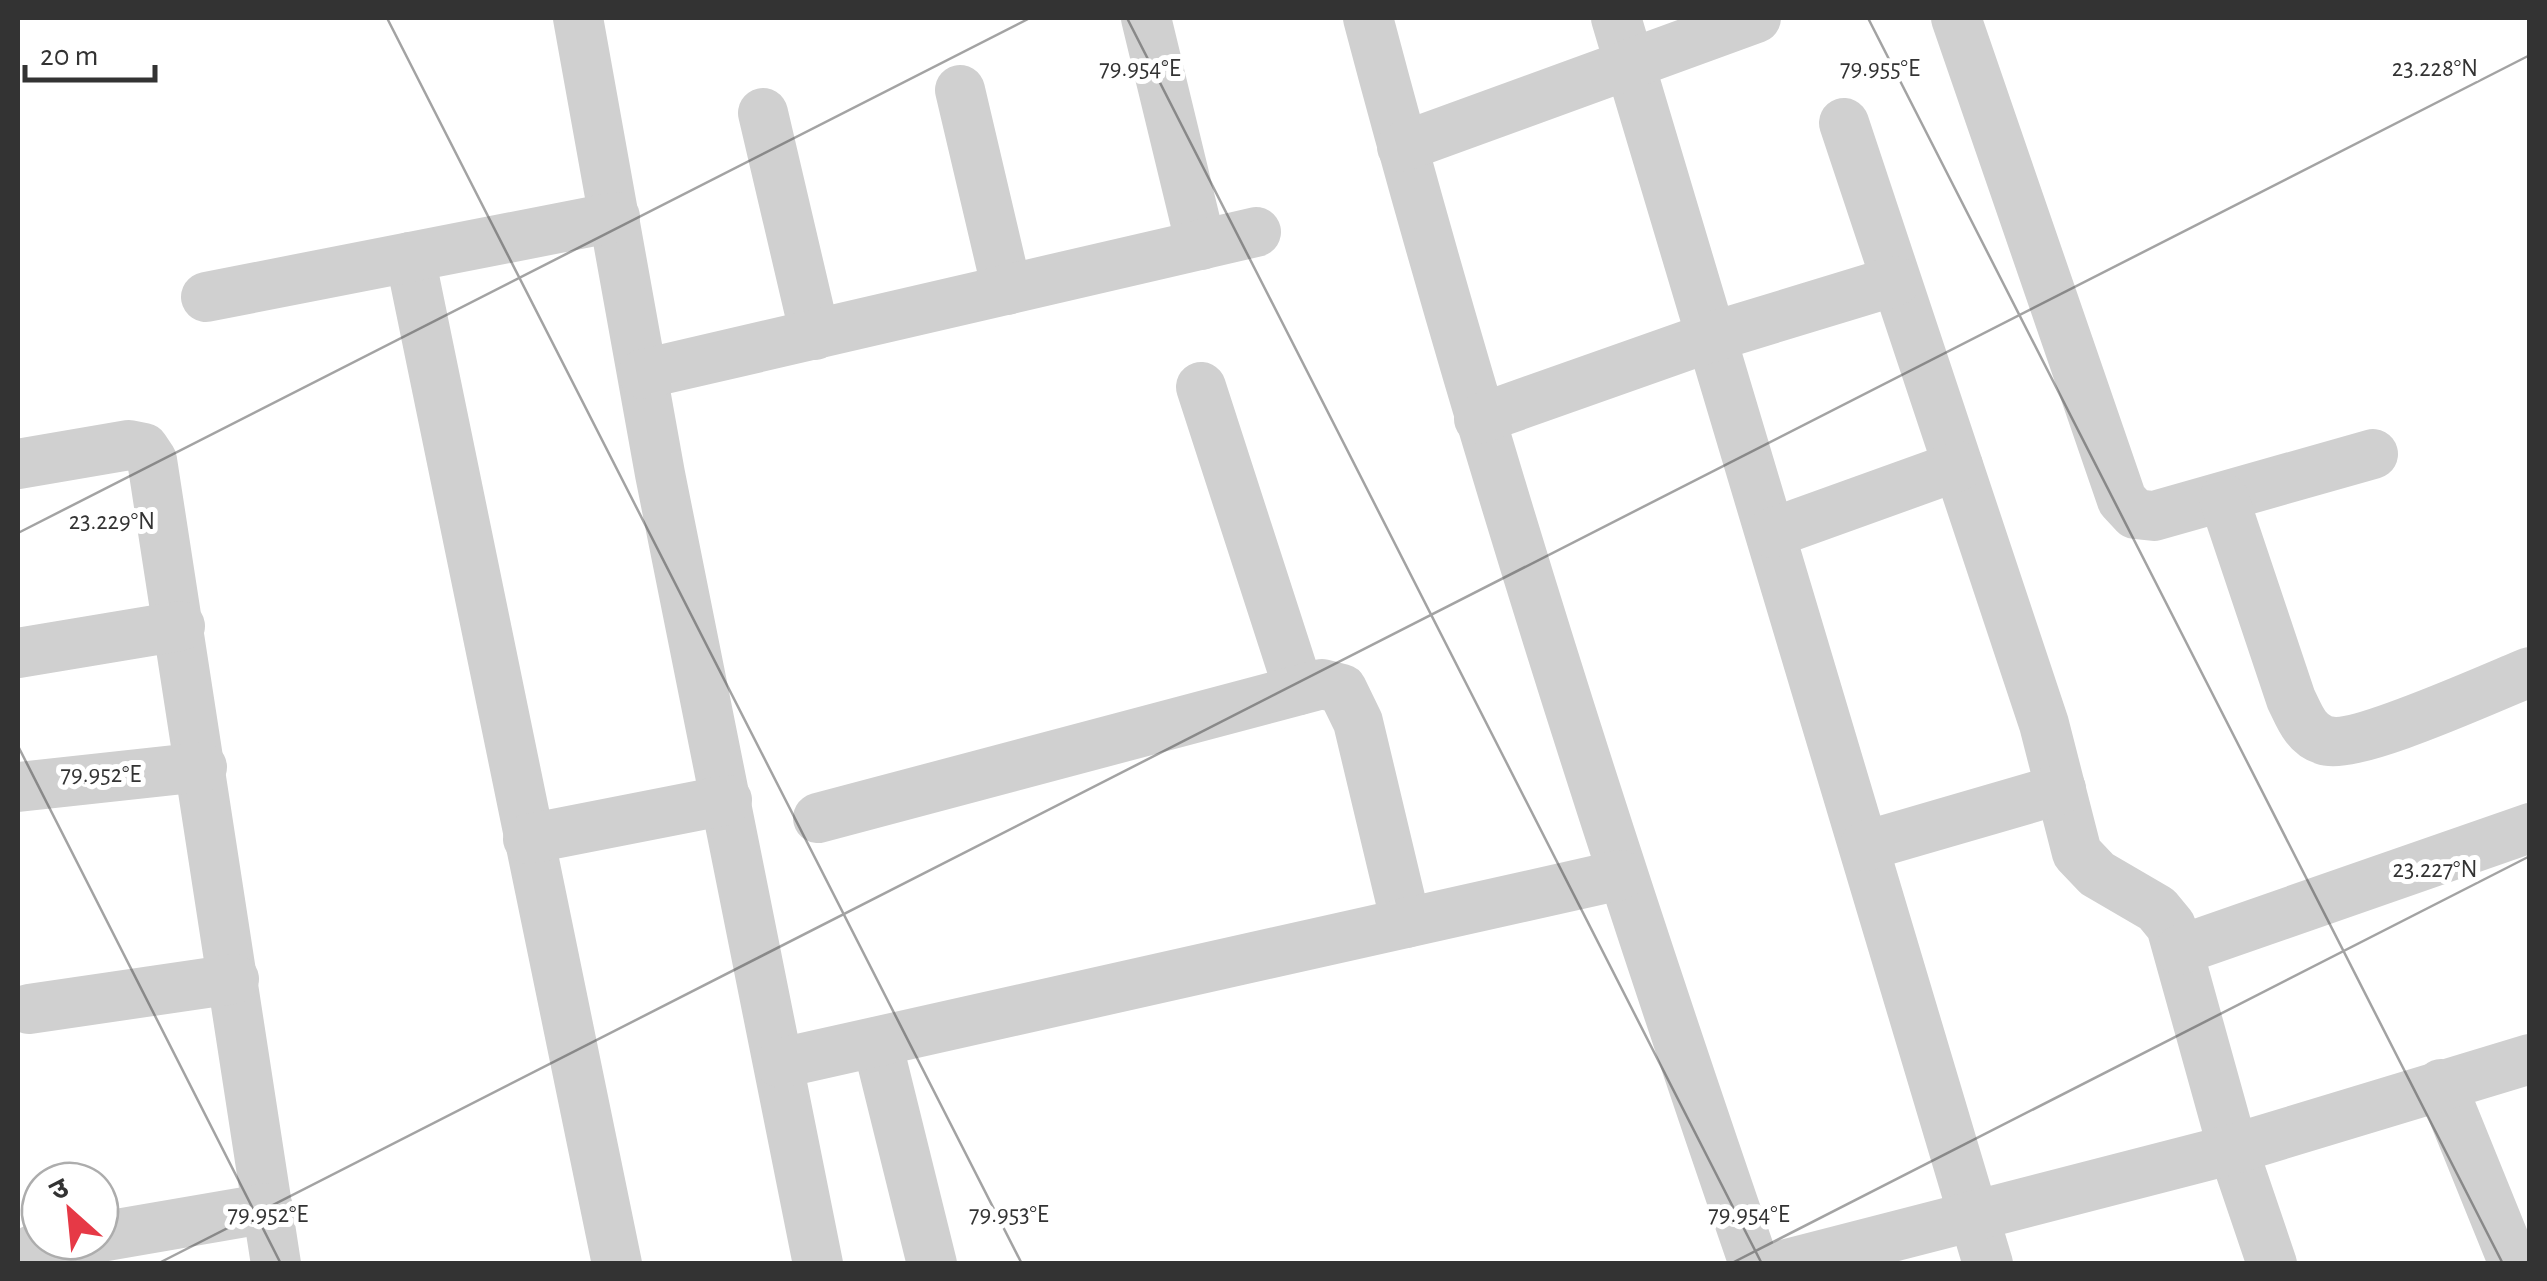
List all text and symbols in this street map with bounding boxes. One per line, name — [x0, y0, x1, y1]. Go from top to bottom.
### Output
scale bar — [25, 20, 155, 82]
text: 20 m — [40, 41, 98, 71]
text: 79.954°E — [1099, 56, 1181, 81]
text: 79.955°E — [1840, 56, 1920, 81]
text: 23.228°N — [2392, 56, 2478, 81]
text: 23.229°N — [69, 509, 155, 534]
text: 79.952°E — [61, 762, 141, 787]
text: 23.227°N — [2393, 857, 2477, 882]
north arrow — [20, 1161, 120, 1261]
text: उ — [46, 1174, 74, 1207]
text: 79.952°E — [228, 1202, 308, 1227]
text: 79.953°E — [969, 1202, 1049, 1227]
text: 79.954°E — [1708, 1202, 1790, 1227]

